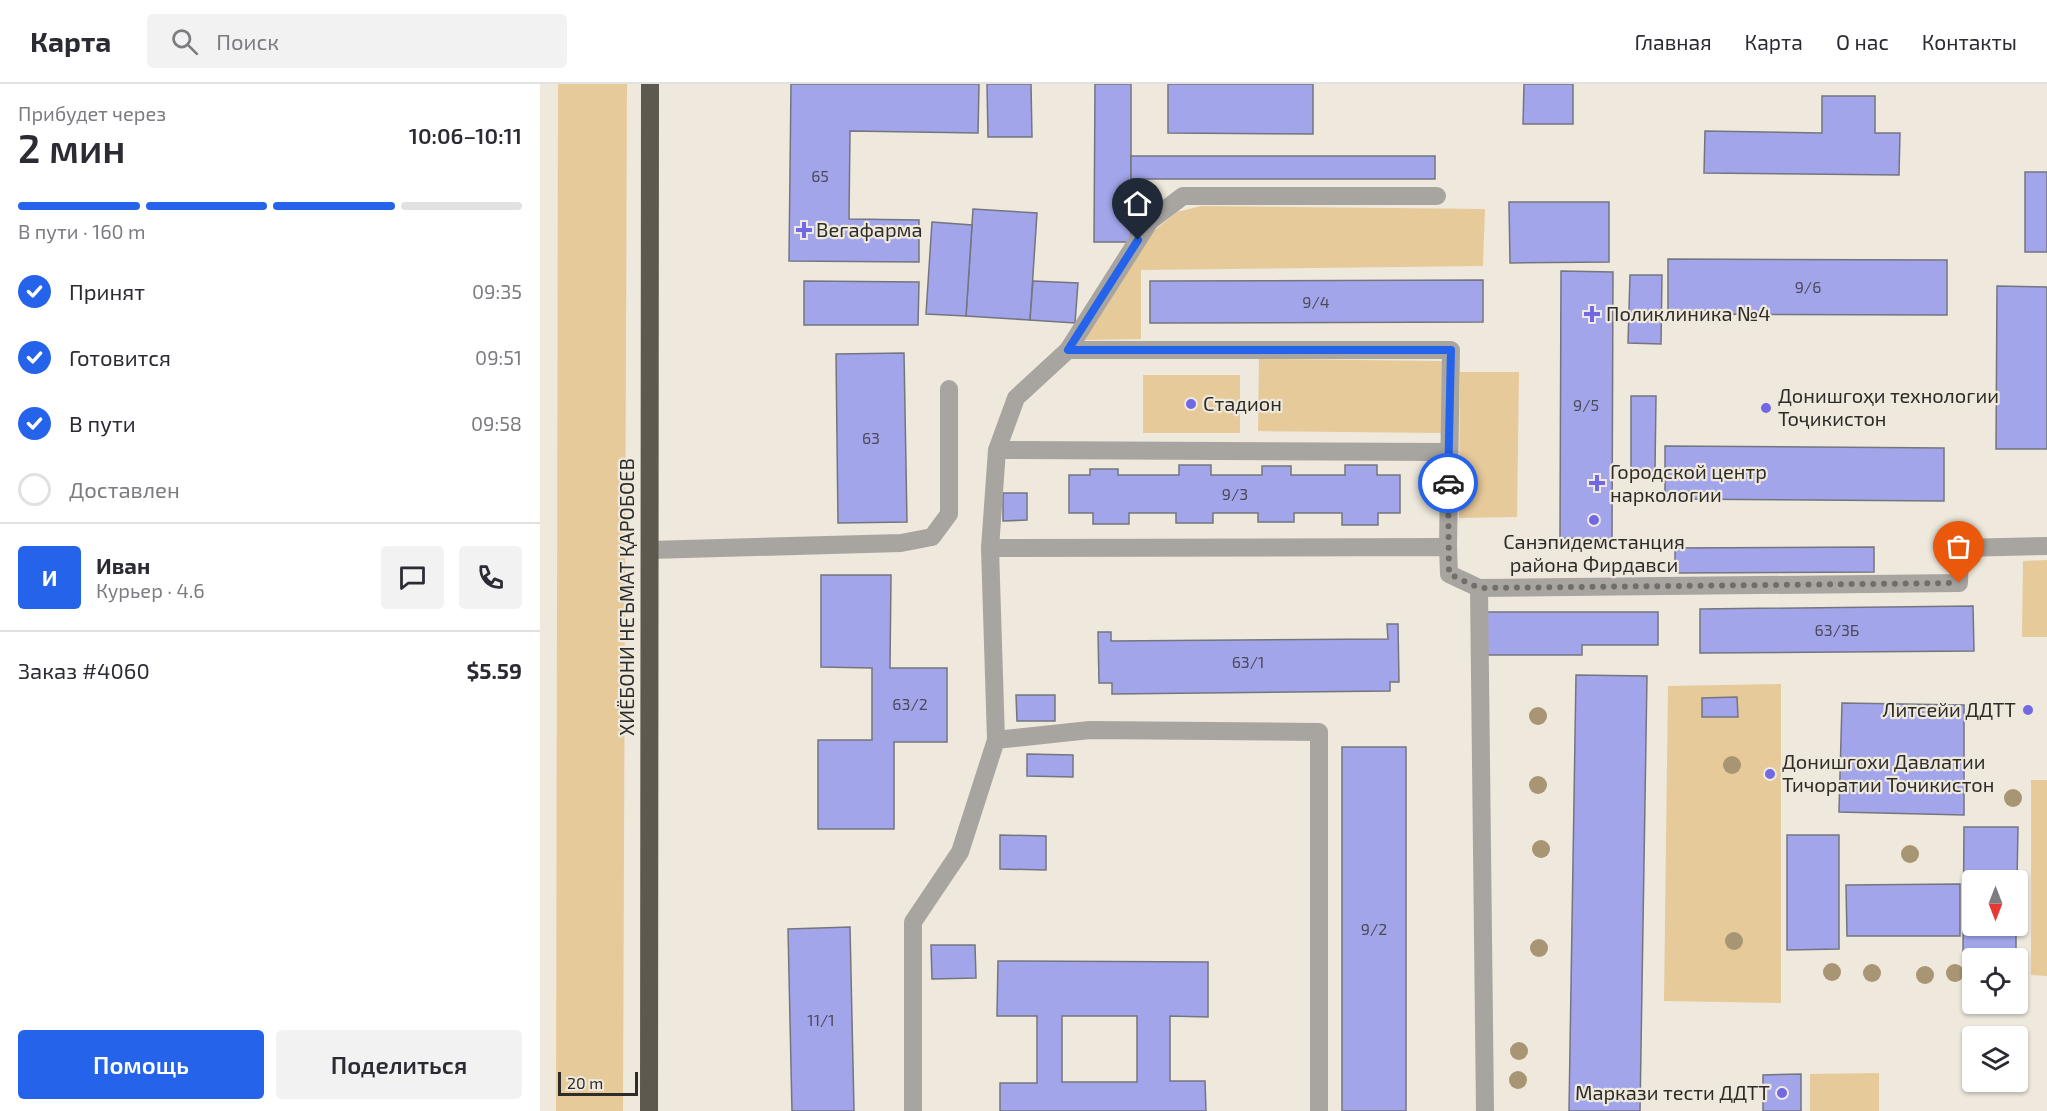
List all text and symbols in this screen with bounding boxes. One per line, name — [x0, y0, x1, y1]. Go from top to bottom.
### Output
search box — [147, 14, 567, 68]
text: Карта — [30, 24, 111, 58]
icon: search — [168, 25, 201, 58]
text: Поиск — [216, 28, 279, 54]
text: Главная — [1635, 29, 1712, 54]
text: Карта — [1745, 29, 1803, 54]
text: О нас — [1836, 29, 1889, 54]
text: Контакты — [1922, 29, 2017, 54]
text: Прибудет через — [18, 101, 166, 125]
text: 10:06–10:11 — [409, 122, 522, 148]
text: 2 мин — [18, 124, 125, 171]
house number: 65 — [811, 166, 829, 185]
pin — [1112, 178, 1163, 240]
icon: home — [1121, 187, 1154, 220]
place label: Вегафарма — [816, 217, 923, 241]
text: В пути · 160 m — [18, 219, 146, 243]
marker: Вегафарма — [797, 223, 811, 237]
icon: check — [18, 275, 51, 308]
house number: 9/6 — [1795, 277, 1821, 296]
text: Принят — [69, 278, 145, 304]
text: 09:35 — [472, 279, 522, 303]
house number: 9/4 — [1302, 292, 1330, 311]
place label: Поликлиника №4 — [1606, 301, 1771, 325]
marker: Поликлиника №4 — [1583, 305, 1601, 323]
icon: check — [18, 341, 51, 374]
text: Готовится — [69, 344, 171, 370]
text: 09:51 — [475, 345, 522, 369]
place label: Донишгоҳи технологии Тоҷикистон — [1778, 383, 1999, 430]
place label: Стадион — [1203, 391, 1282, 415]
house number: 9/5 — [1573, 395, 1599, 414]
marker: Стадион — [1184, 397, 1198, 411]
marker: Донишгоҳи технологии Тоҷикистон — [1759, 401, 1773, 415]
icon: check — [18, 407, 51, 440]
text: В пути — [69, 410, 136, 436]
text: 09:58 — [471, 411, 522, 435]
house number: 63 — [862, 428, 880, 447]
courier — [1418, 453, 1478, 513]
street label: ХИЁБОНИ НЕЪМАТ ҚАРОБОЕВ — [614, 458, 638, 736]
place label: Городской центр наркологии — [1610, 459, 1767, 506]
icon: car — [1432, 467, 1465, 500]
marker: Городской центр наркологии — [1588, 474, 1606, 492]
text: Доставлен — [69, 476, 180, 502]
house number: 9/3 — [1222, 484, 1248, 503]
marker: Санэпидемстанция района Фирдавси — [1587, 513, 1601, 527]
pin — [1933, 521, 1984, 583]
place label: Санэпидемстанция района Фирдавси — [1503, 529, 1685, 576]
icon: bag — [1942, 530, 1975, 563]
button: chat — [381, 546, 444, 609]
button: phone — [459, 546, 522, 609]
text: Иван — [96, 552, 150, 578]
text: И — [42, 564, 57, 590]
text: Курьер · 4.6 — [96, 578, 205, 602]
house number: 63/3Б — [1815, 620, 1859, 639]
house number: 63/1 — [1232, 652, 1264, 671]
text: Заказ #4060 — [18, 657, 150, 683]
text: $5.59 — [467, 657, 522, 683]
house number: 63/2 — [892, 694, 928, 713]
place label: Литсейи ДДТТ — [1882, 697, 2016, 721]
marker: Литсейи ДДТТ — [2021, 703, 2035, 717]
place label: Донишгохи Давлатии Тичоратии Точикистон — [1782, 749, 1994, 796]
marker: Донишгохи Давлатии Тичоратии Точикистон — [1763, 767, 1777, 781]
north arrow — [1962, 870, 2028, 936]
map controls — [1962, 870, 2028, 1092]
house number: 9/2 — [1361, 919, 1387, 938]
button: locate — [1962, 948, 2028, 1014]
house number: 11/1 — [807, 1010, 835, 1029]
button: layers — [1962, 1026, 2028, 1092]
button: Помощь — [18, 1030, 264, 1099]
button: Поделиться — [276, 1030, 522, 1099]
scale bar — [558, 1069, 638, 1096]
text: 20 m — [567, 1073, 603, 1092]
place label: Маркази тести ДДТТ — [1575, 1080, 1770, 1104]
marker: Маркази тести ДДТТ — [1775, 1086, 1789, 1100]

